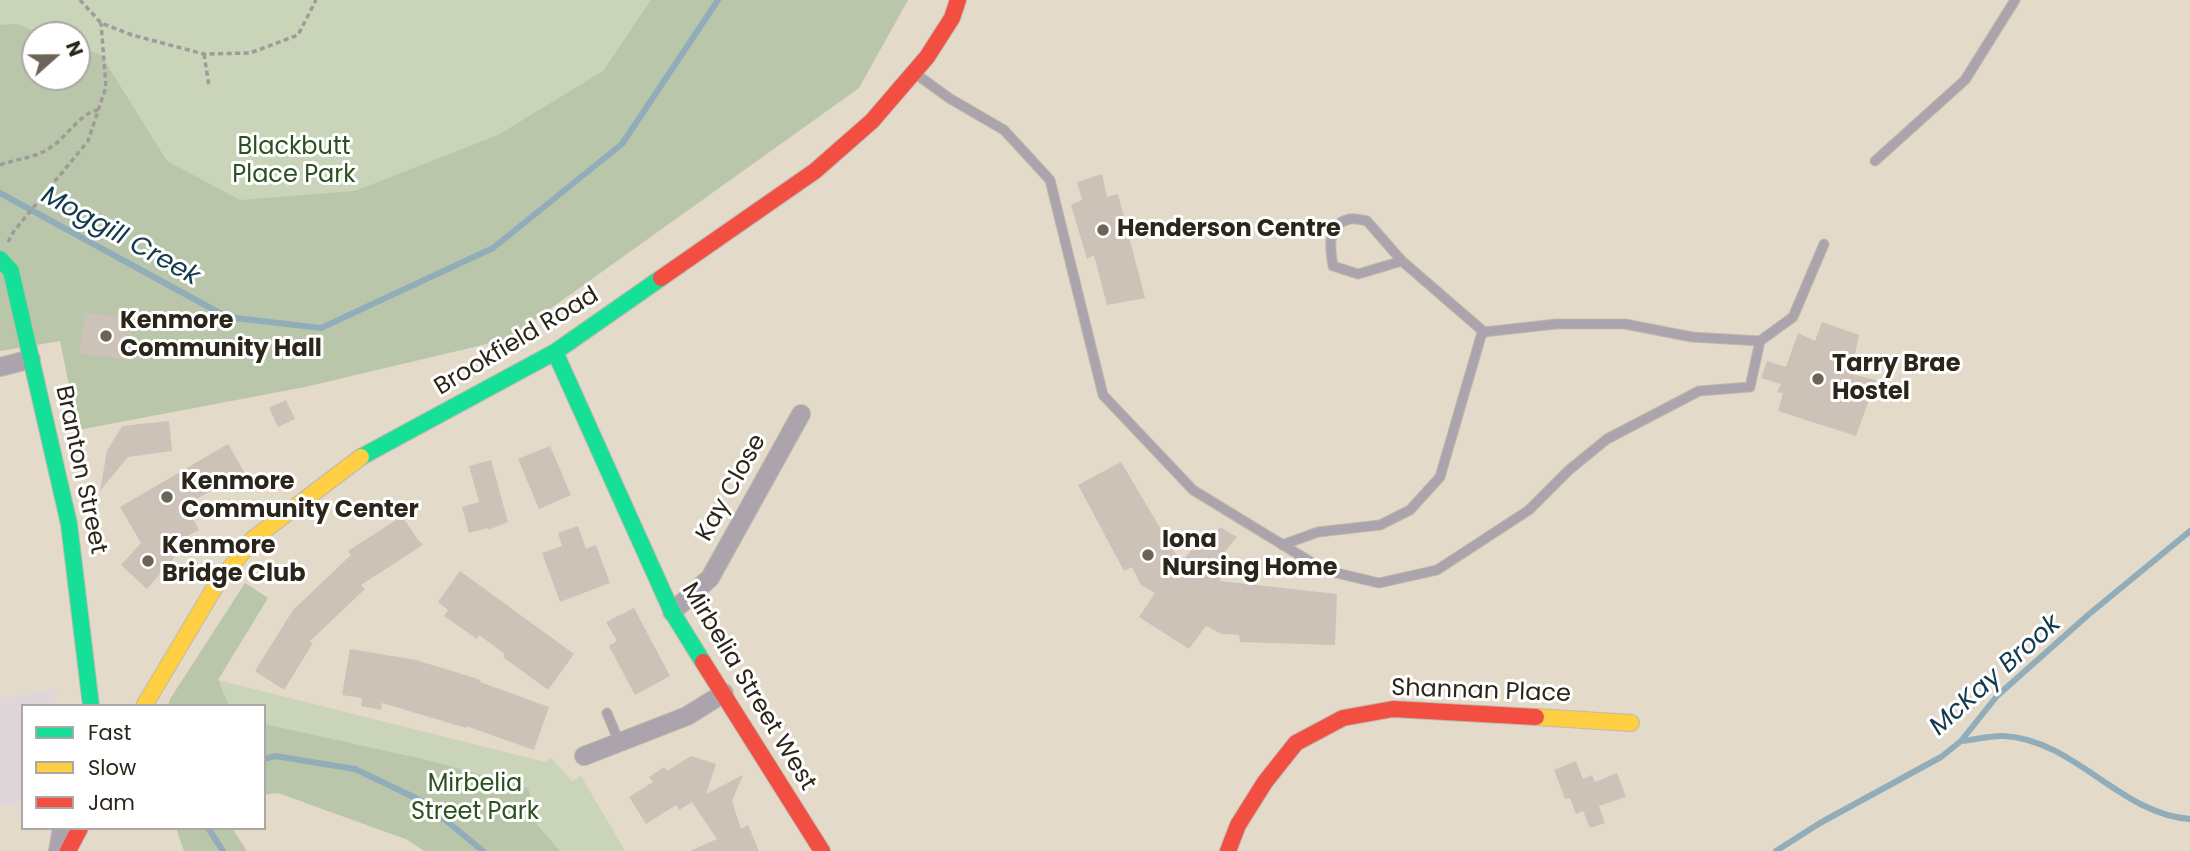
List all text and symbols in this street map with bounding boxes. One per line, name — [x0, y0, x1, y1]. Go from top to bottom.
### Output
north arrow — [21, 21, 91, 91]
text: N — [59, 37, 89, 61]
park label: Blackbutt Place Park — [232, 134, 356, 190]
water label: Moggill Creek — [35, 181, 205, 293]
place label: Henderson Centre — [1117, 216, 1341, 244]
marker: Henderson Centre — [1095, 222, 1111, 238]
street label: Brookfield Road — [430, 282, 604, 402]
place label: Kenmore Community Hall — [120, 308, 322, 364]
marker: Kenmore Community Hall — [98, 328, 114, 344]
place label: Tarry Brae Hostel — [1832, 351, 1960, 407]
marker: Tarry Brae Hostel — [1810, 371, 1826, 387]
street label: Branton Street — [48, 383, 112, 557]
street label: Kay Close — [691, 430, 773, 546]
place label: Kenmore Community Center — [181, 469, 419, 525]
marker: Kenmore Community Center — [159, 489, 175, 505]
place label: Iona Nursing Home — [1162, 527, 1338, 583]
place label: Kenmore Bridge Club — [162, 533, 305, 589]
marker: Iona Nursing Home — [1140, 547, 1156, 563]
marker: Kenmore Bridge Club — [140, 553, 156, 569]
street label: Mirbelia Street West — [675, 578, 821, 796]
water label: McKay Brook — [1924, 609, 2068, 743]
street label: Shannan Place — [1391, 674, 1571, 710]
legend — [21, 704, 266, 830]
text: Fast — [88, 718, 131, 747]
text: Slow — [88, 753, 136, 782]
park label: Mirbelia Street Park — [411, 771, 539, 827]
text: Jam — [88, 788, 135, 817]

